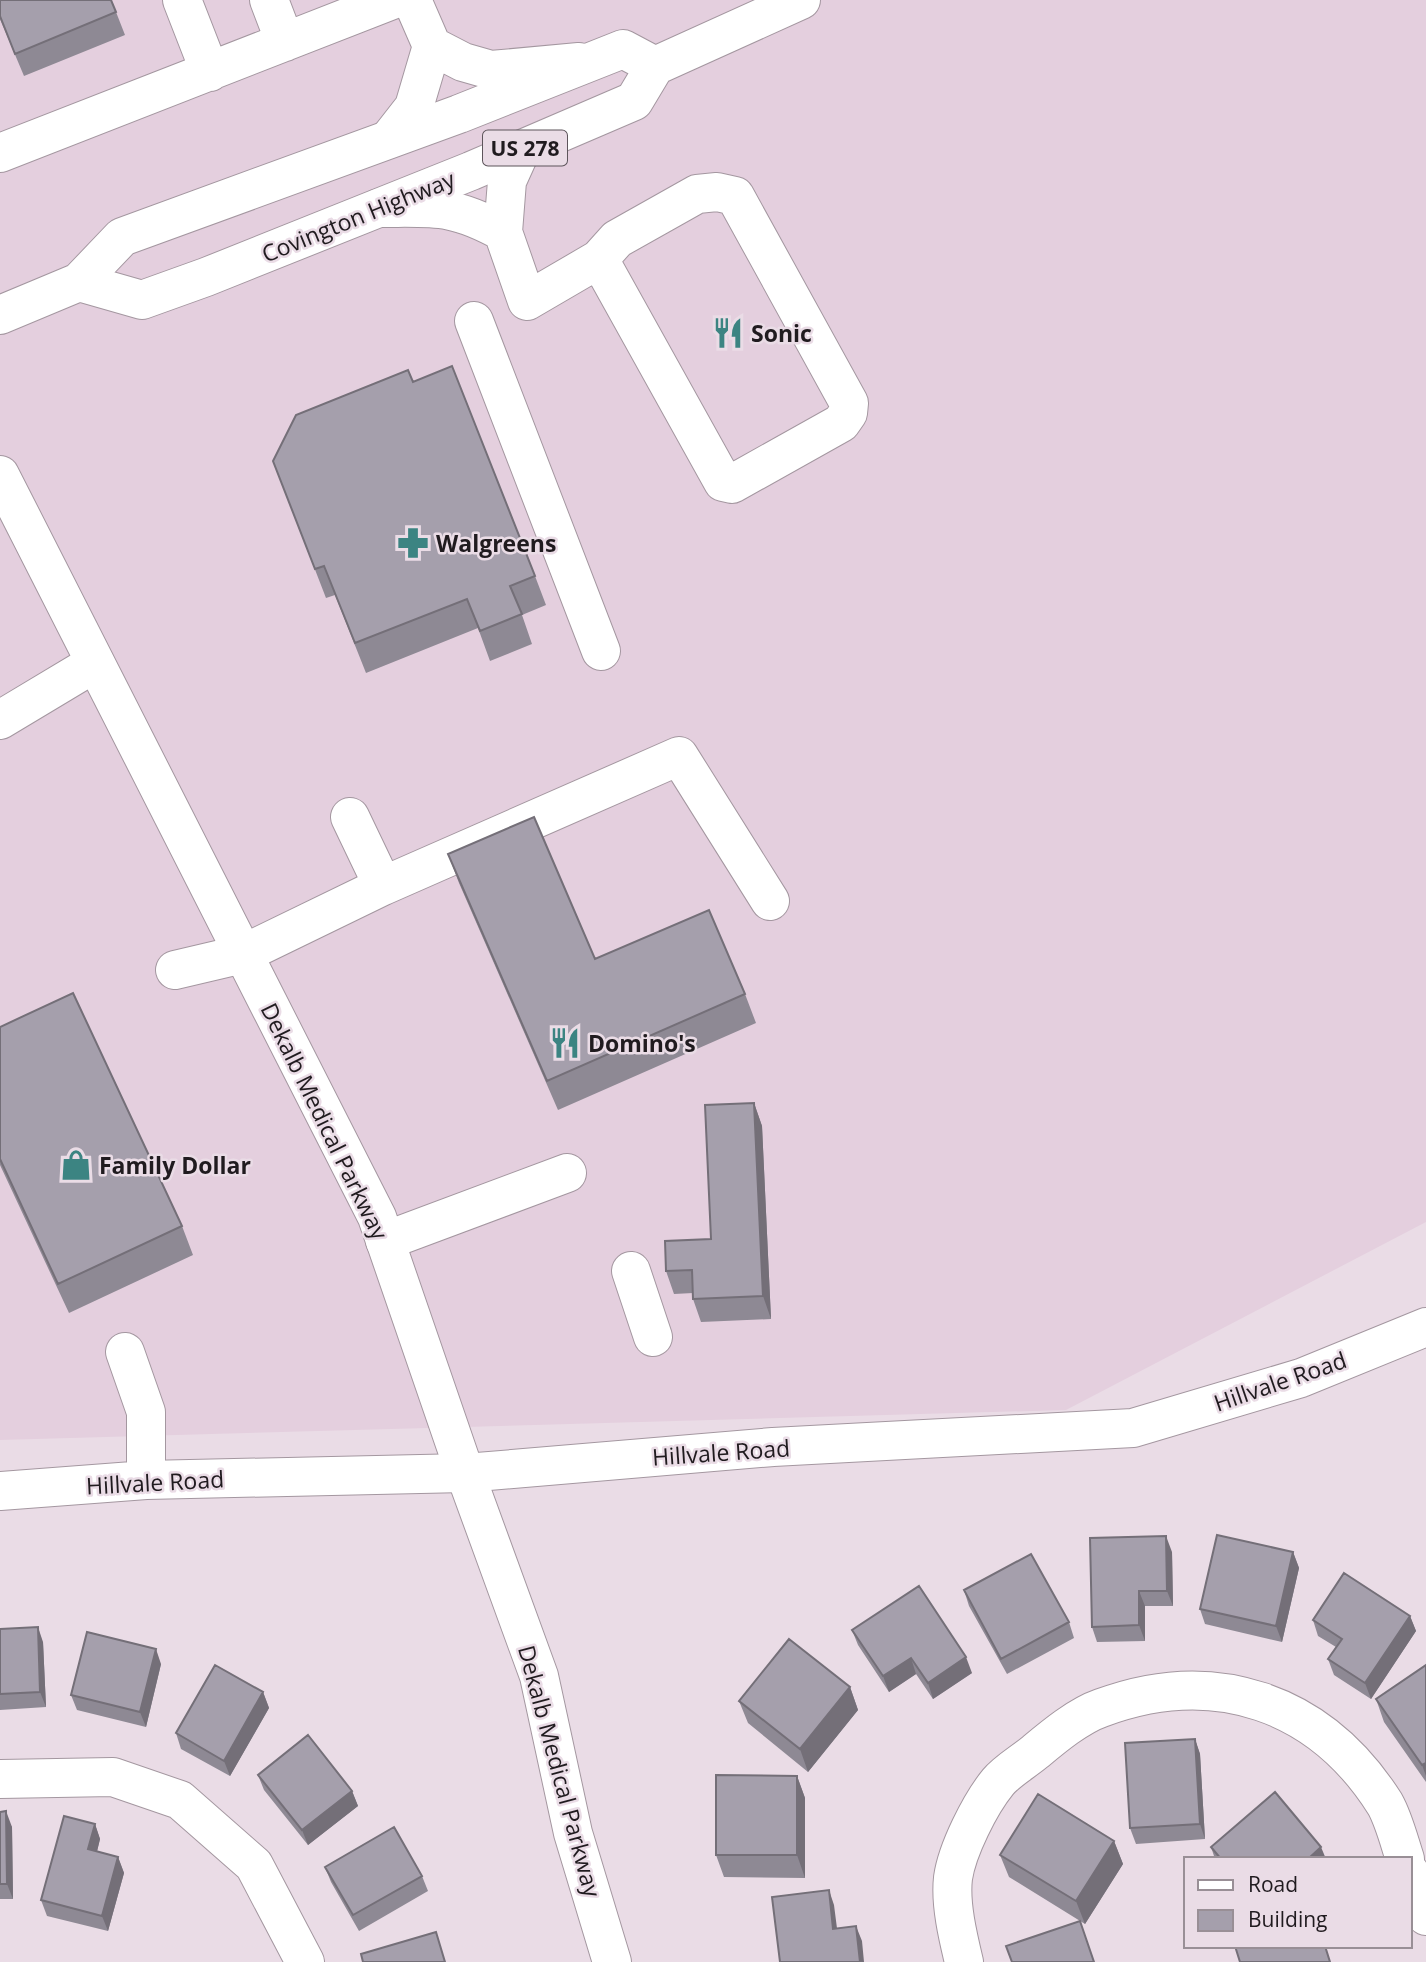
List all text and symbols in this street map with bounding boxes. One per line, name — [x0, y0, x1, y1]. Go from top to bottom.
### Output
road number: US 278 — [483, 130, 567, 166]
street label: Covington Highway — [257, 162, 460, 269]
restaurant icon: Sonic — [711, 316, 745, 350]
place label: Sonic — [751, 317, 812, 349]
pharmacy icon: Walgreens — [396, 526, 430, 560]
place label: Walgreens — [436, 527, 556, 559]
street label: Dekalb Medical Parkway — [254, 997, 396, 1245]
restaurant icon: Domino's — [548, 1026, 582, 1060]
place label: Domino's — [588, 1027, 696, 1059]
shop icon: Family Dollar — [59, 1148, 93, 1182]
place label: Family Dollar — [99, 1149, 251, 1181]
street label: Hillvale Road — [1209, 1343, 1351, 1419]
street label: Hillvale Road — [651, 1431, 791, 1473]
street label: Hillvale Road — [85, 1462, 225, 1502]
street label: Dekalb Medical Parkway — [511, 1641, 609, 1901]
legend — [1184, 1857, 1412, 1948]
text: Road — [1248, 1870, 1298, 1898]
text: Building — [1248, 1905, 1327, 1933]

